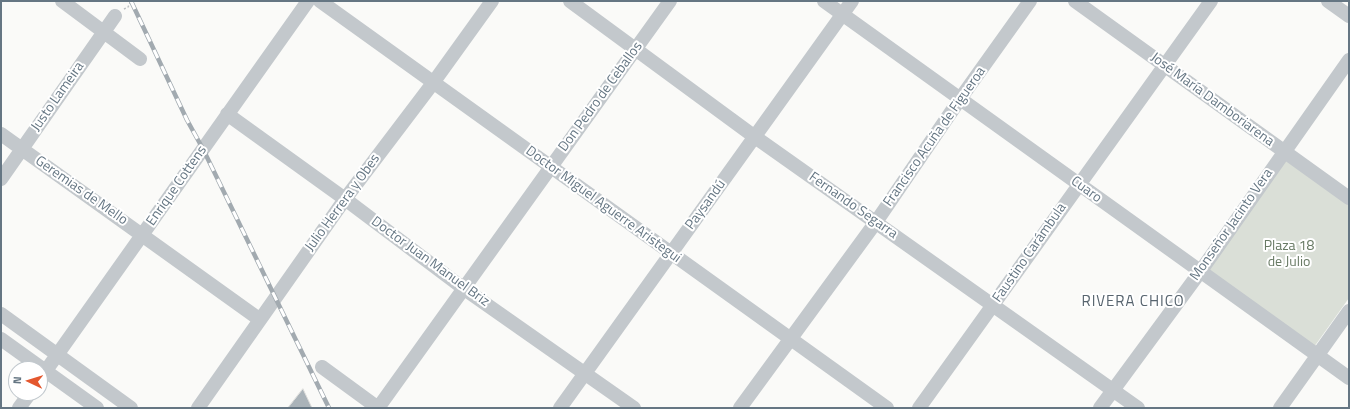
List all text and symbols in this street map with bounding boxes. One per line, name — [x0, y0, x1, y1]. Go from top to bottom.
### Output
street label: Don Pedro de Ceballos — [555, 39, 647, 155]
street label: José María Damboriarena — [1147, 50, 1277, 150]
street label: Justo Lameira — [28, 59, 88, 135]
street label: Francisco Acuña de Figueroa — [880, 64, 990, 210]
street label: Enrique Cottens — [143, 143, 211, 229]
street label: Doctor Miguel Aguerre Aristegui — [522, 143, 684, 267]
street label: Julio Herrera y Obes — [302, 151, 384, 255]
street label: Geremias de Mello — [32, 153, 130, 229]
street label: Monseñor Jacinto Vera — [1187, 166, 1277, 284]
street label: Fernando Segarra — [805, 169, 901, 243]
street label: Cuaro — [1067, 173, 1105, 207]
street label: Paysandú — [682, 177, 730, 233]
street label: Faustino Carámbula — [990, 200, 1070, 306]
street label: Doctor Juan Manuel Briz — [368, 214, 492, 310]
park label: Plaza 18 de Julio — [1264, 239, 1314, 272]
district label: RIVERA CHICO — [1081, 293, 1185, 311]
north arrow — [8, 361, 48, 401]
text: N — [9, 376, 25, 385]

